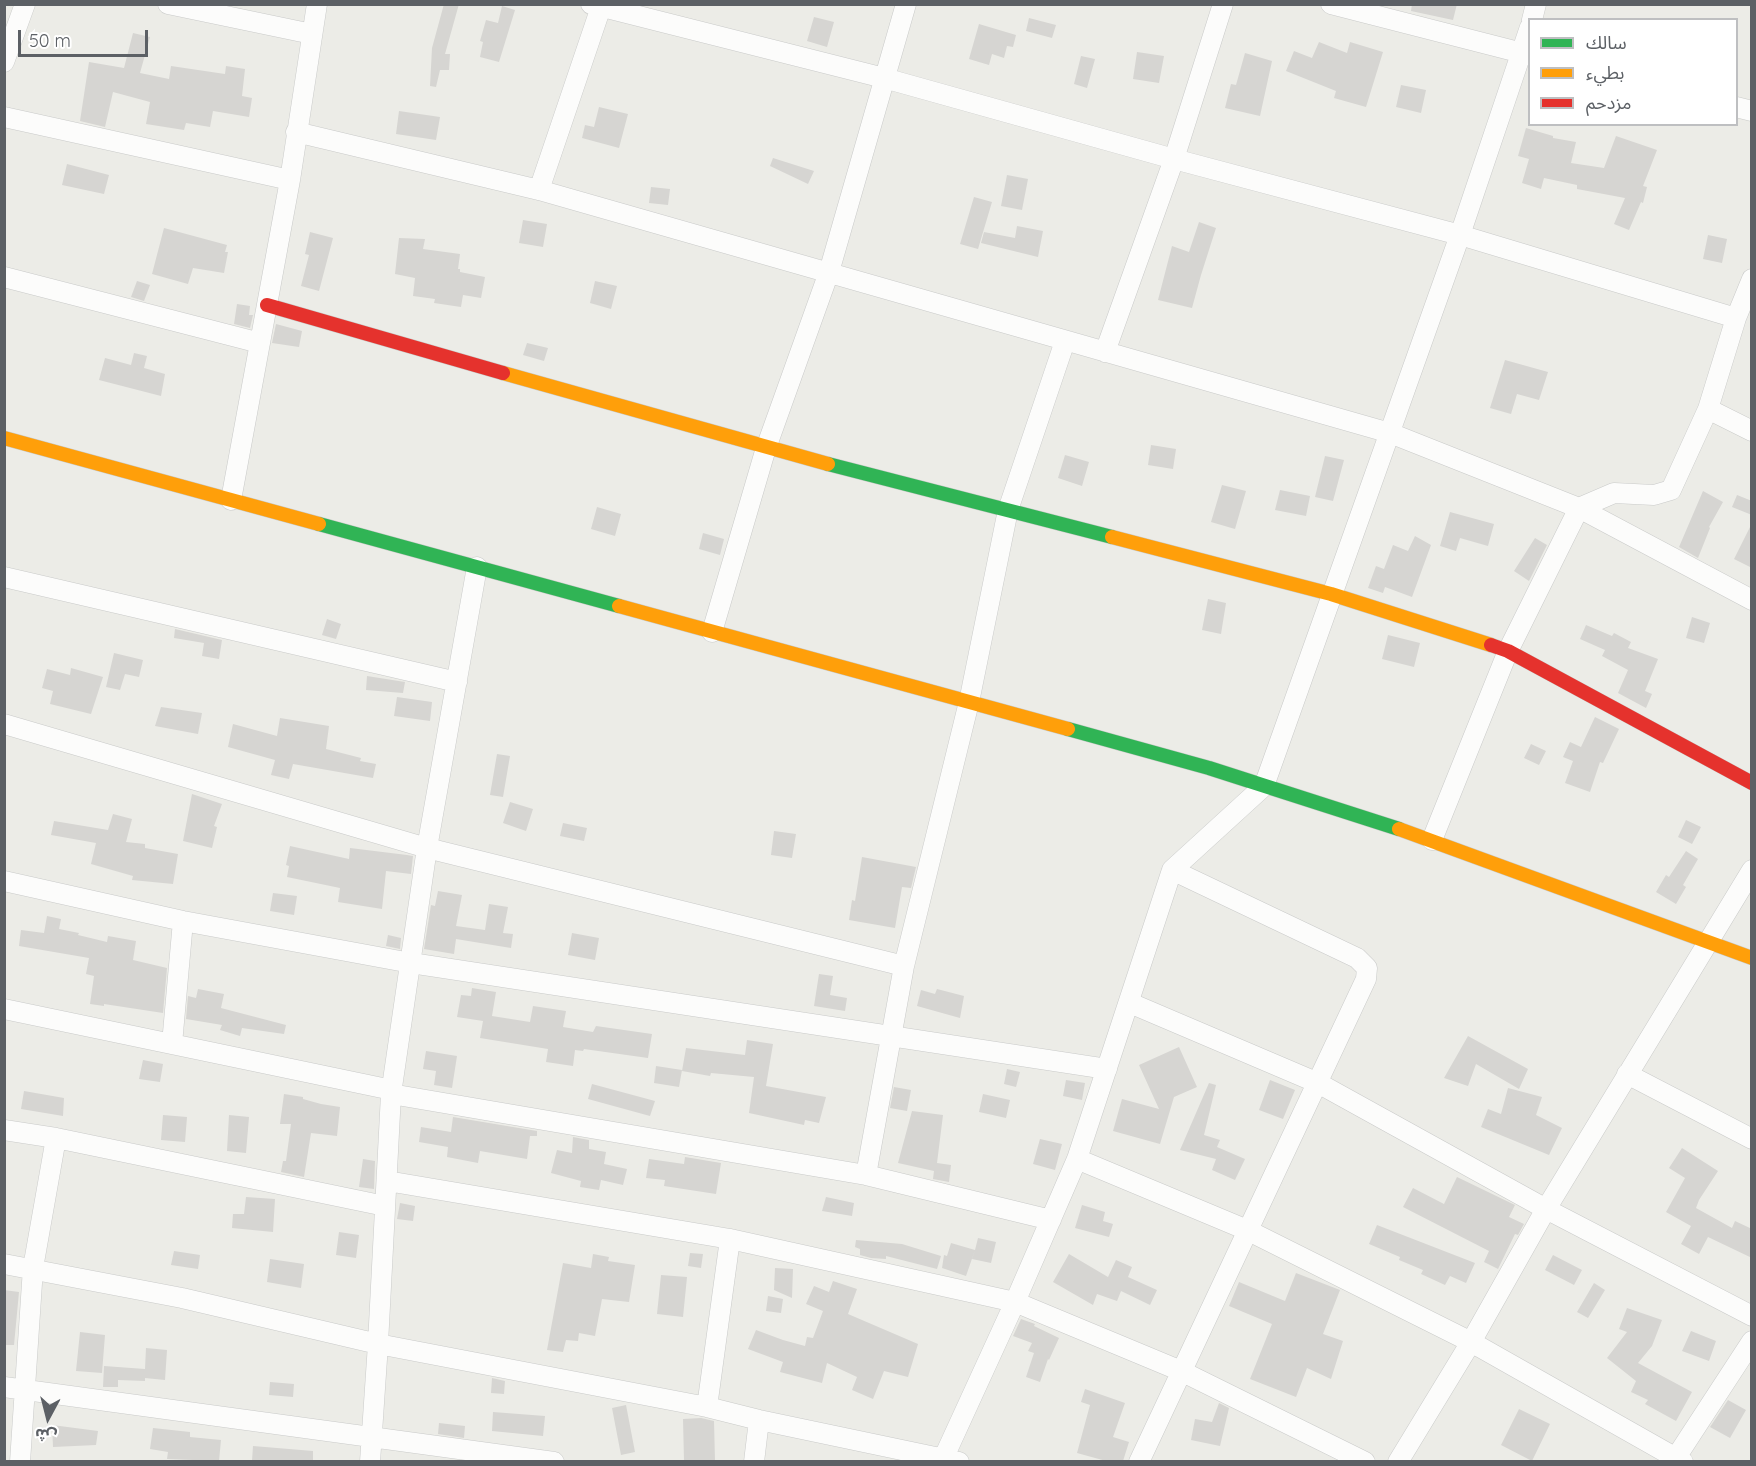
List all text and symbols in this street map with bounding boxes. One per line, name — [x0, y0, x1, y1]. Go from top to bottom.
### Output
scale bar — [21, 18, 152, 56]
legend — [1528, 18, 1738, 126]
text: 50 m — [29, 29, 71, 52]
text: سالك — [1586, 31, 1627, 54]
text: بطيء — [1586, 61, 1624, 84]
text: مزدحم — [1586, 91, 1631, 114]
north arrow — [18, 1388, 78, 1448]
text: ش — [34, 1425, 58, 1447]

